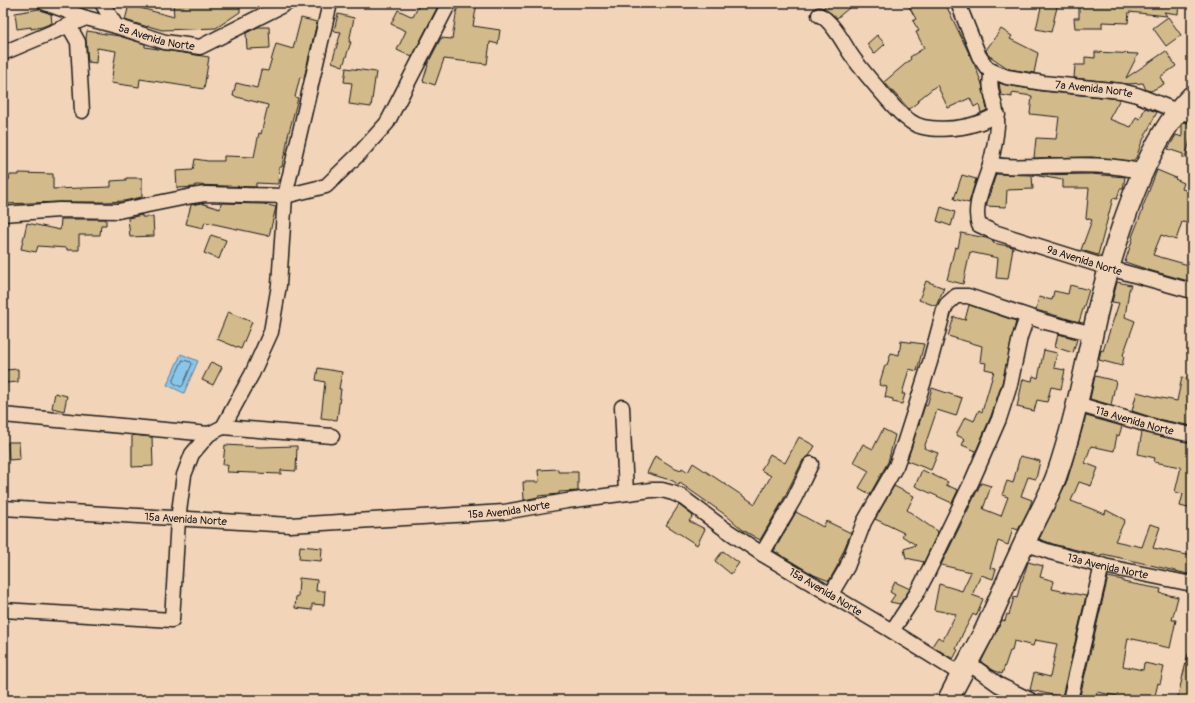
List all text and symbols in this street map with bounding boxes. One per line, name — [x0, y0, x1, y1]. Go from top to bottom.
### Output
street label: 5a Avenida Norte — [117, 21, 196, 53]
street label: 7a Avenida Norte — [1054, 78, 1134, 101]
street label: 9a Avenida Norte — [1045, 243, 1124, 278]
street label: 11a Avenida Norte — [1094, 404, 1176, 438]
street label: 15a Avenida Norte — [467, 498, 552, 521]
street label: 15a Avenida Norte — [144, 510, 228, 528]
street label: 13a Avenida Norte — [1066, 551, 1150, 582]
street label: 15a Avenida Norte — [786, 565, 865, 619]

